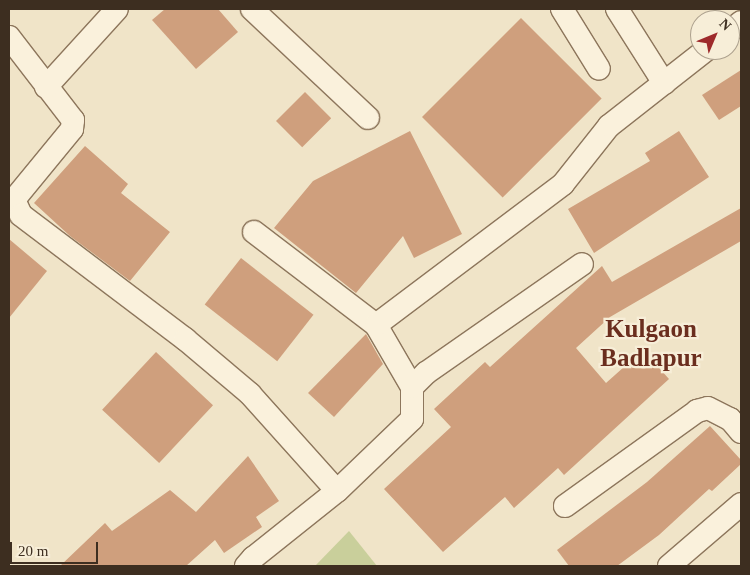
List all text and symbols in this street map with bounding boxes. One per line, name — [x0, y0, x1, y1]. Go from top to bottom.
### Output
north arrow — [690, 10, 740, 60]
text: N — [716, 16, 734, 34]
district label: Kulgaon Badlapur — [600, 315, 702, 374]
scale bar — [12, 532, 100, 564]
text: 20 m — [18, 543, 48, 559]

